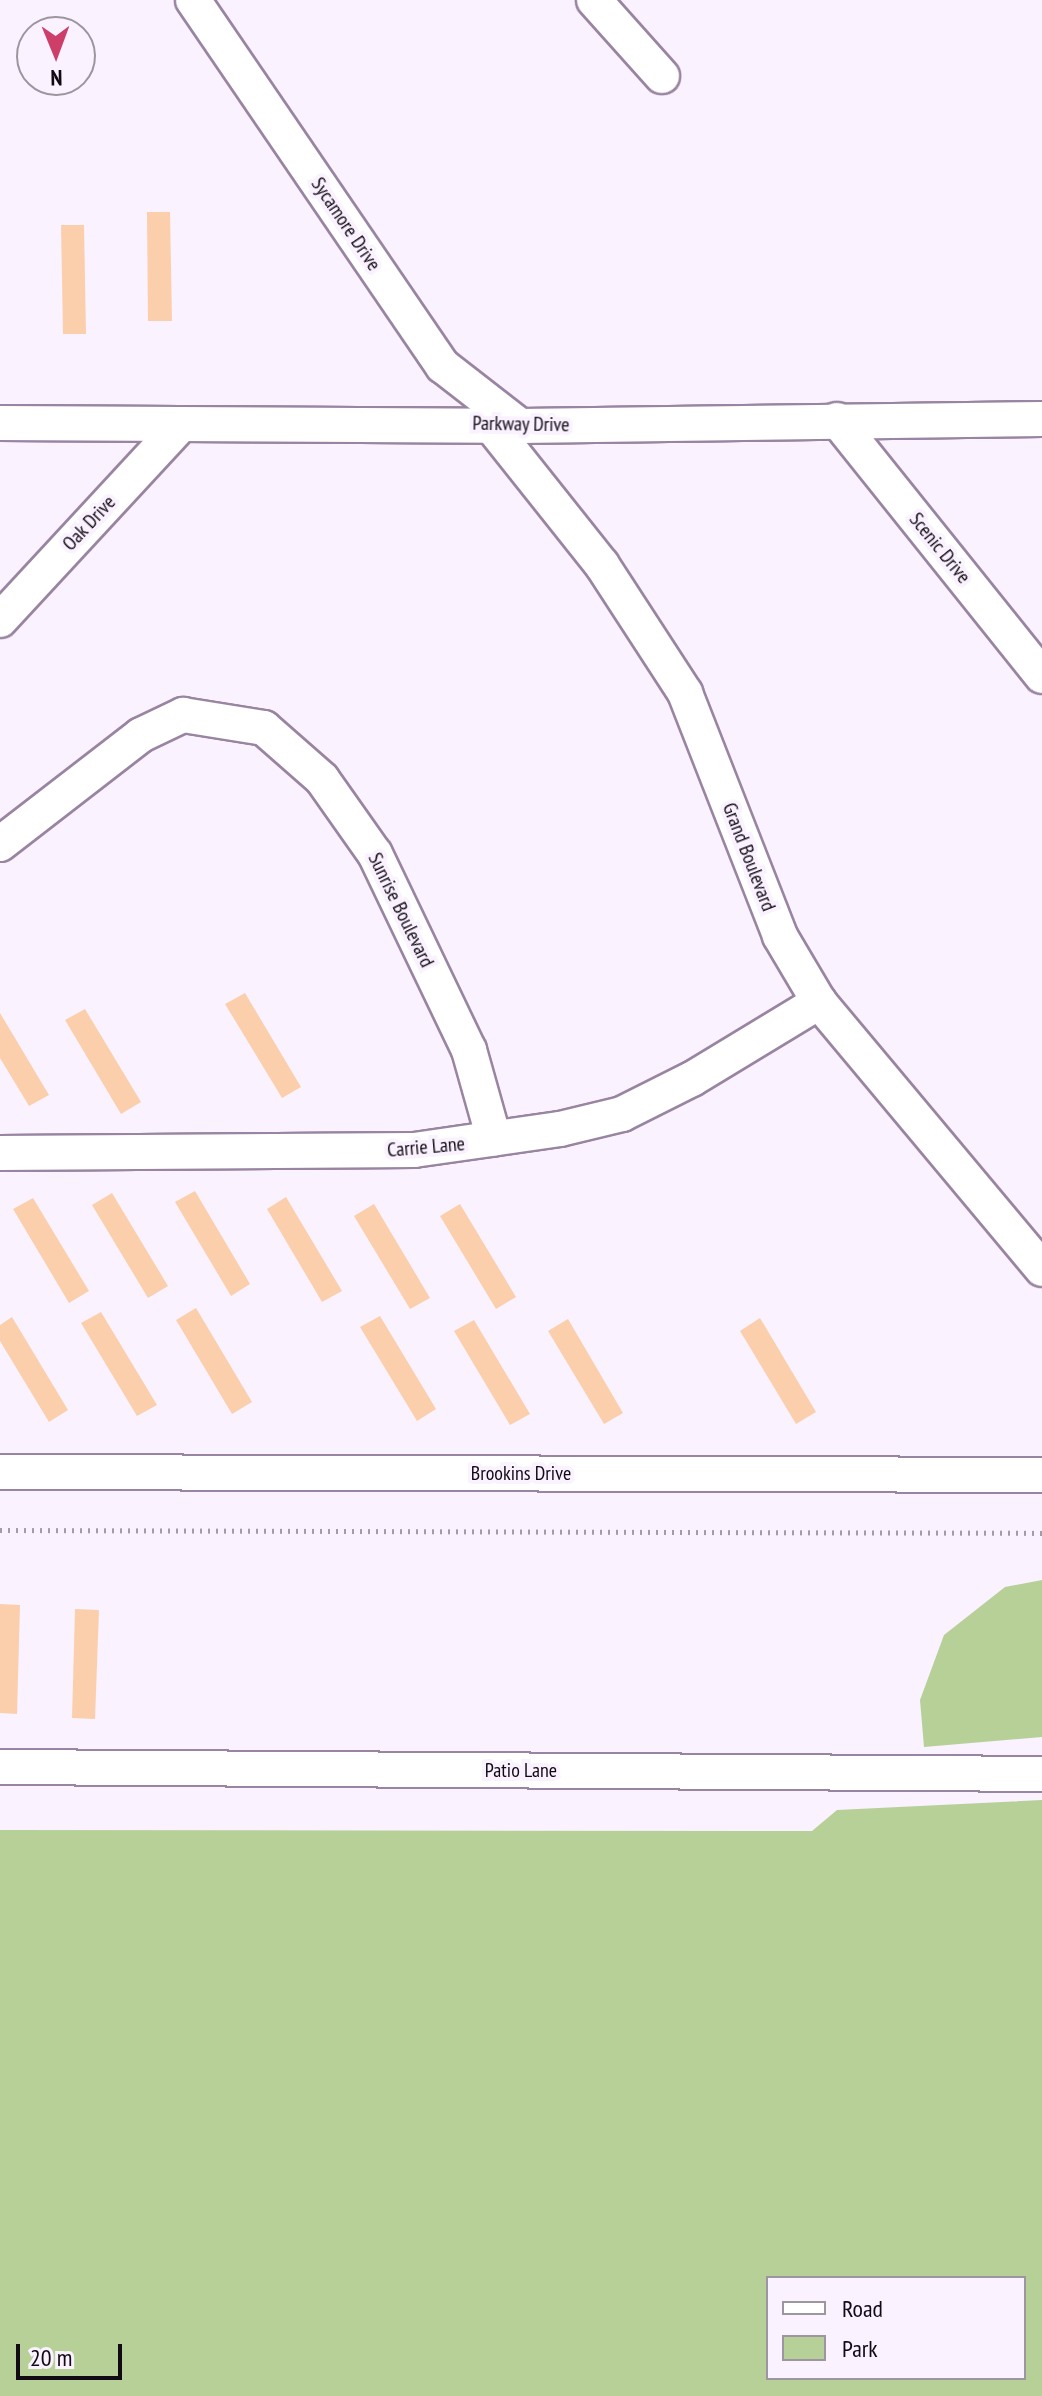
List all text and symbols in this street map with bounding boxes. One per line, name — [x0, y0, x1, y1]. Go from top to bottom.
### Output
north arrow — [16, 16, 96, 96]
text: N — [50, 64, 63, 92]
street label: Sycamore Drive — [306, 173, 386, 275]
street label: Parkway Drive — [472, 411, 570, 437]
street label: Oak Drive — [57, 490, 121, 556]
street label: Scenic Drive — [904, 508, 976, 588]
street label: Grand Boulevard — [717, 799, 781, 915]
street label: Sunrise Boulevard — [363, 849, 439, 971]
street label: Carrie Lane — [386, 1132, 466, 1162]
street label: Brookins Drive — [471, 1461, 571, 1485]
street label: Patio Lane — [485, 1758, 557, 1782]
legend — [766, 2276, 1026, 2380]
text: Road — [842, 2293, 883, 2324]
scale bar — [20, 2328, 126, 2378]
text: Park — [842, 2333, 878, 2364]
text: 20 m — [30, 2342, 72, 2373]

